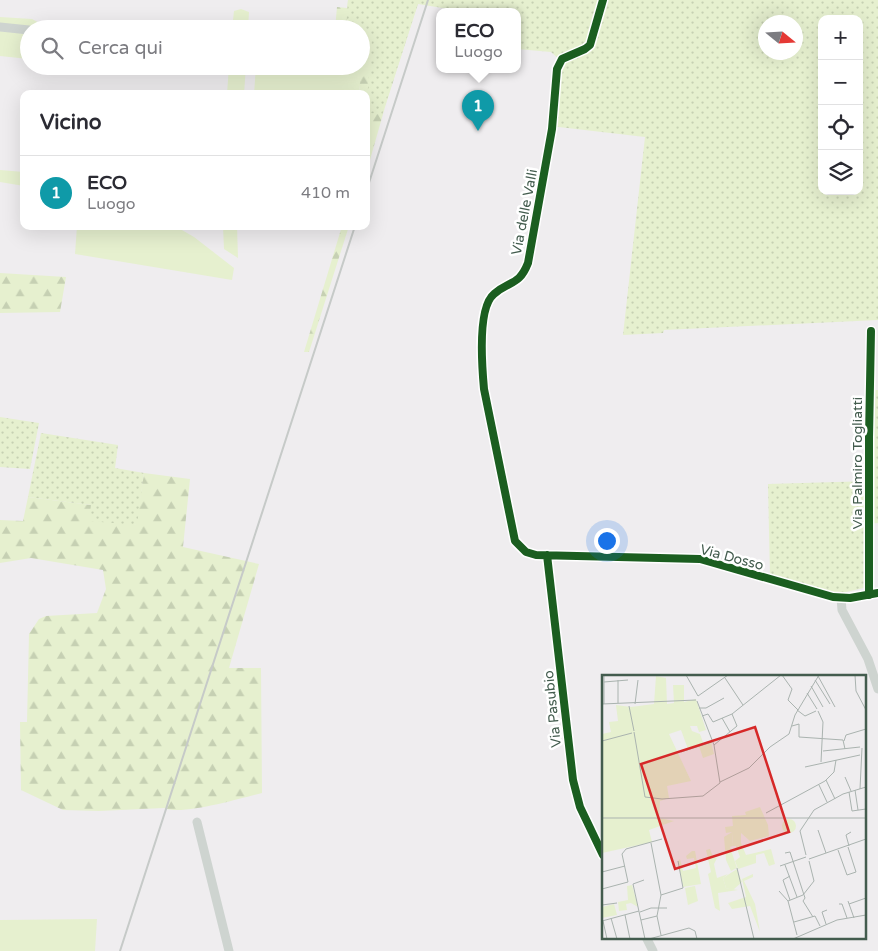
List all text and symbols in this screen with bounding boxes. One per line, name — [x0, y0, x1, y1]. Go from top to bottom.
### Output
popup — [436, 8, 521, 73]
north arrow — [758, 15, 803, 60]
map controls — [818, 15, 863, 195]
button: + — [818, 15, 863, 60]
search box — [20, 20, 370, 75]
text: ECO — [454, 20, 494, 42]
icon: search — [38, 34, 66, 62]
text: Cerca qui — [78, 37, 163, 59]
text: Luogo — [454, 42, 503, 62]
button: − — [818, 60, 863, 105]
pin: 1 — [462, 90, 494, 131]
button: locate — [818, 105, 863, 150]
text: Vicino — [40, 110, 102, 135]
button: layers — [818, 150, 863, 195]
street label: Via delle Valli — [508, 168, 541, 256]
text: ECO — [87, 172, 127, 194]
text: 1 — [51, 183, 61, 203]
text: 410 m — [301, 183, 350, 203]
text: Luogo — [87, 194, 136, 214]
street label: Via Palmiro Togliatti — [849, 397, 866, 529]
your location — [594, 528, 620, 554]
street label: Via Dosso — [698, 541, 766, 574]
street label: Via Pasubio — [540, 669, 565, 748]
inset map — [602, 675, 866, 938]

